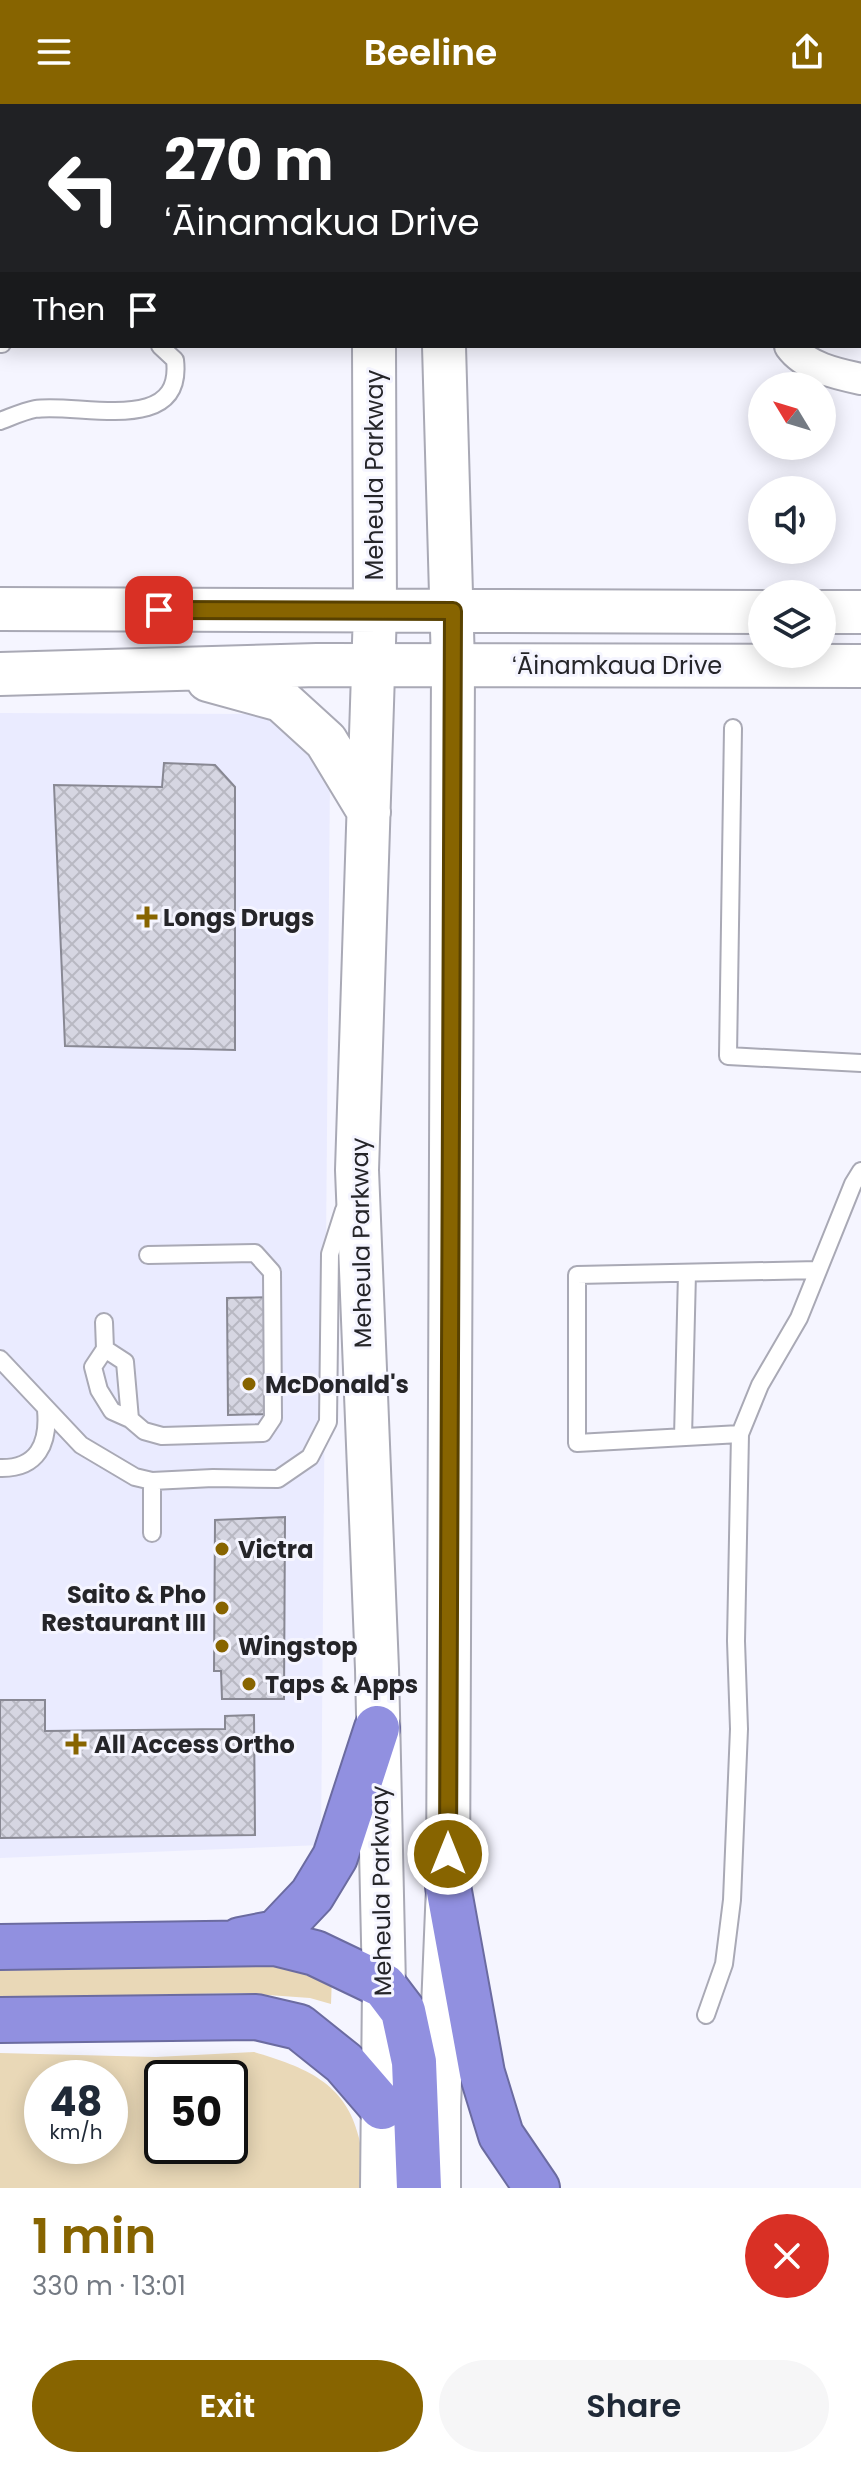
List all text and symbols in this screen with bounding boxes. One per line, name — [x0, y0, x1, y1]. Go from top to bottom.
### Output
text: Beeline — [364, 27, 497, 78]
icon: menu — [32, 30, 76, 74]
icon: share — [785, 30, 829, 74]
text: 270 m — [164, 121, 334, 200]
icon: left — [32, 136, 136, 240]
text: ʻĀinamakua Drive — [164, 197, 480, 248]
text: Then — [32, 288, 105, 331]
icon: arrive — [121, 288, 165, 332]
street label: Meheula Parkway — [358, 369, 391, 580]
north arrow — [748, 372, 836, 460]
map controls — [748, 372, 836, 668]
button: sound — [748, 476, 836, 564]
pin — [125, 576, 193, 644]
button: layers — [748, 580, 836, 668]
icon: arrive — [137, 588, 181, 632]
street label: ʻĀinamkaua Drive — [512, 649, 722, 682]
place label: Longs Drugs — [163, 901, 314, 934]
marker: Longs Drugs — [138, 908, 156, 926]
street label: Meheula Parkway — [343, 1137, 379, 1349]
place label: McDonald's — [265, 1368, 409, 1401]
marker: McDonald's — [240, 1375, 258, 1393]
place label: Victra — [238, 1533, 313, 1566]
marker: Victra — [213, 1540, 231, 1558]
place label: Saito & Pho Restaurant III — [41, 1578, 206, 1639]
marker: Saito & Pho Restaurant III — [213, 1599, 231, 1617]
place label: Wingstop — [238, 1630, 358, 1663]
marker: Wingstop — [213, 1637, 231, 1655]
place label: Taps & Apps — [265, 1668, 418, 1701]
marker: Taps & Apps — [240, 1675, 258, 1693]
place label: All Access Ortho — [94, 1728, 295, 1761]
marker: All Access Ortho — [65, 1733, 87, 1755]
street label: Meheula Parkway — [363, 1785, 399, 1997]
position arrow — [406, 1812, 490, 1896]
speed limit sign: 50 — [144, 2060, 248, 2164]
text: 48 — [49, 2074, 102, 2130]
text: km/h — [49, 2118, 103, 2146]
text: 1 min — [32, 2203, 156, 2270]
button: close — [745, 2214, 829, 2298]
text: 330 m · 13:01 — [32, 2268, 186, 2304]
button: Exit — [32, 2360, 423, 2452]
button: Share — [439, 2360, 829, 2452]

